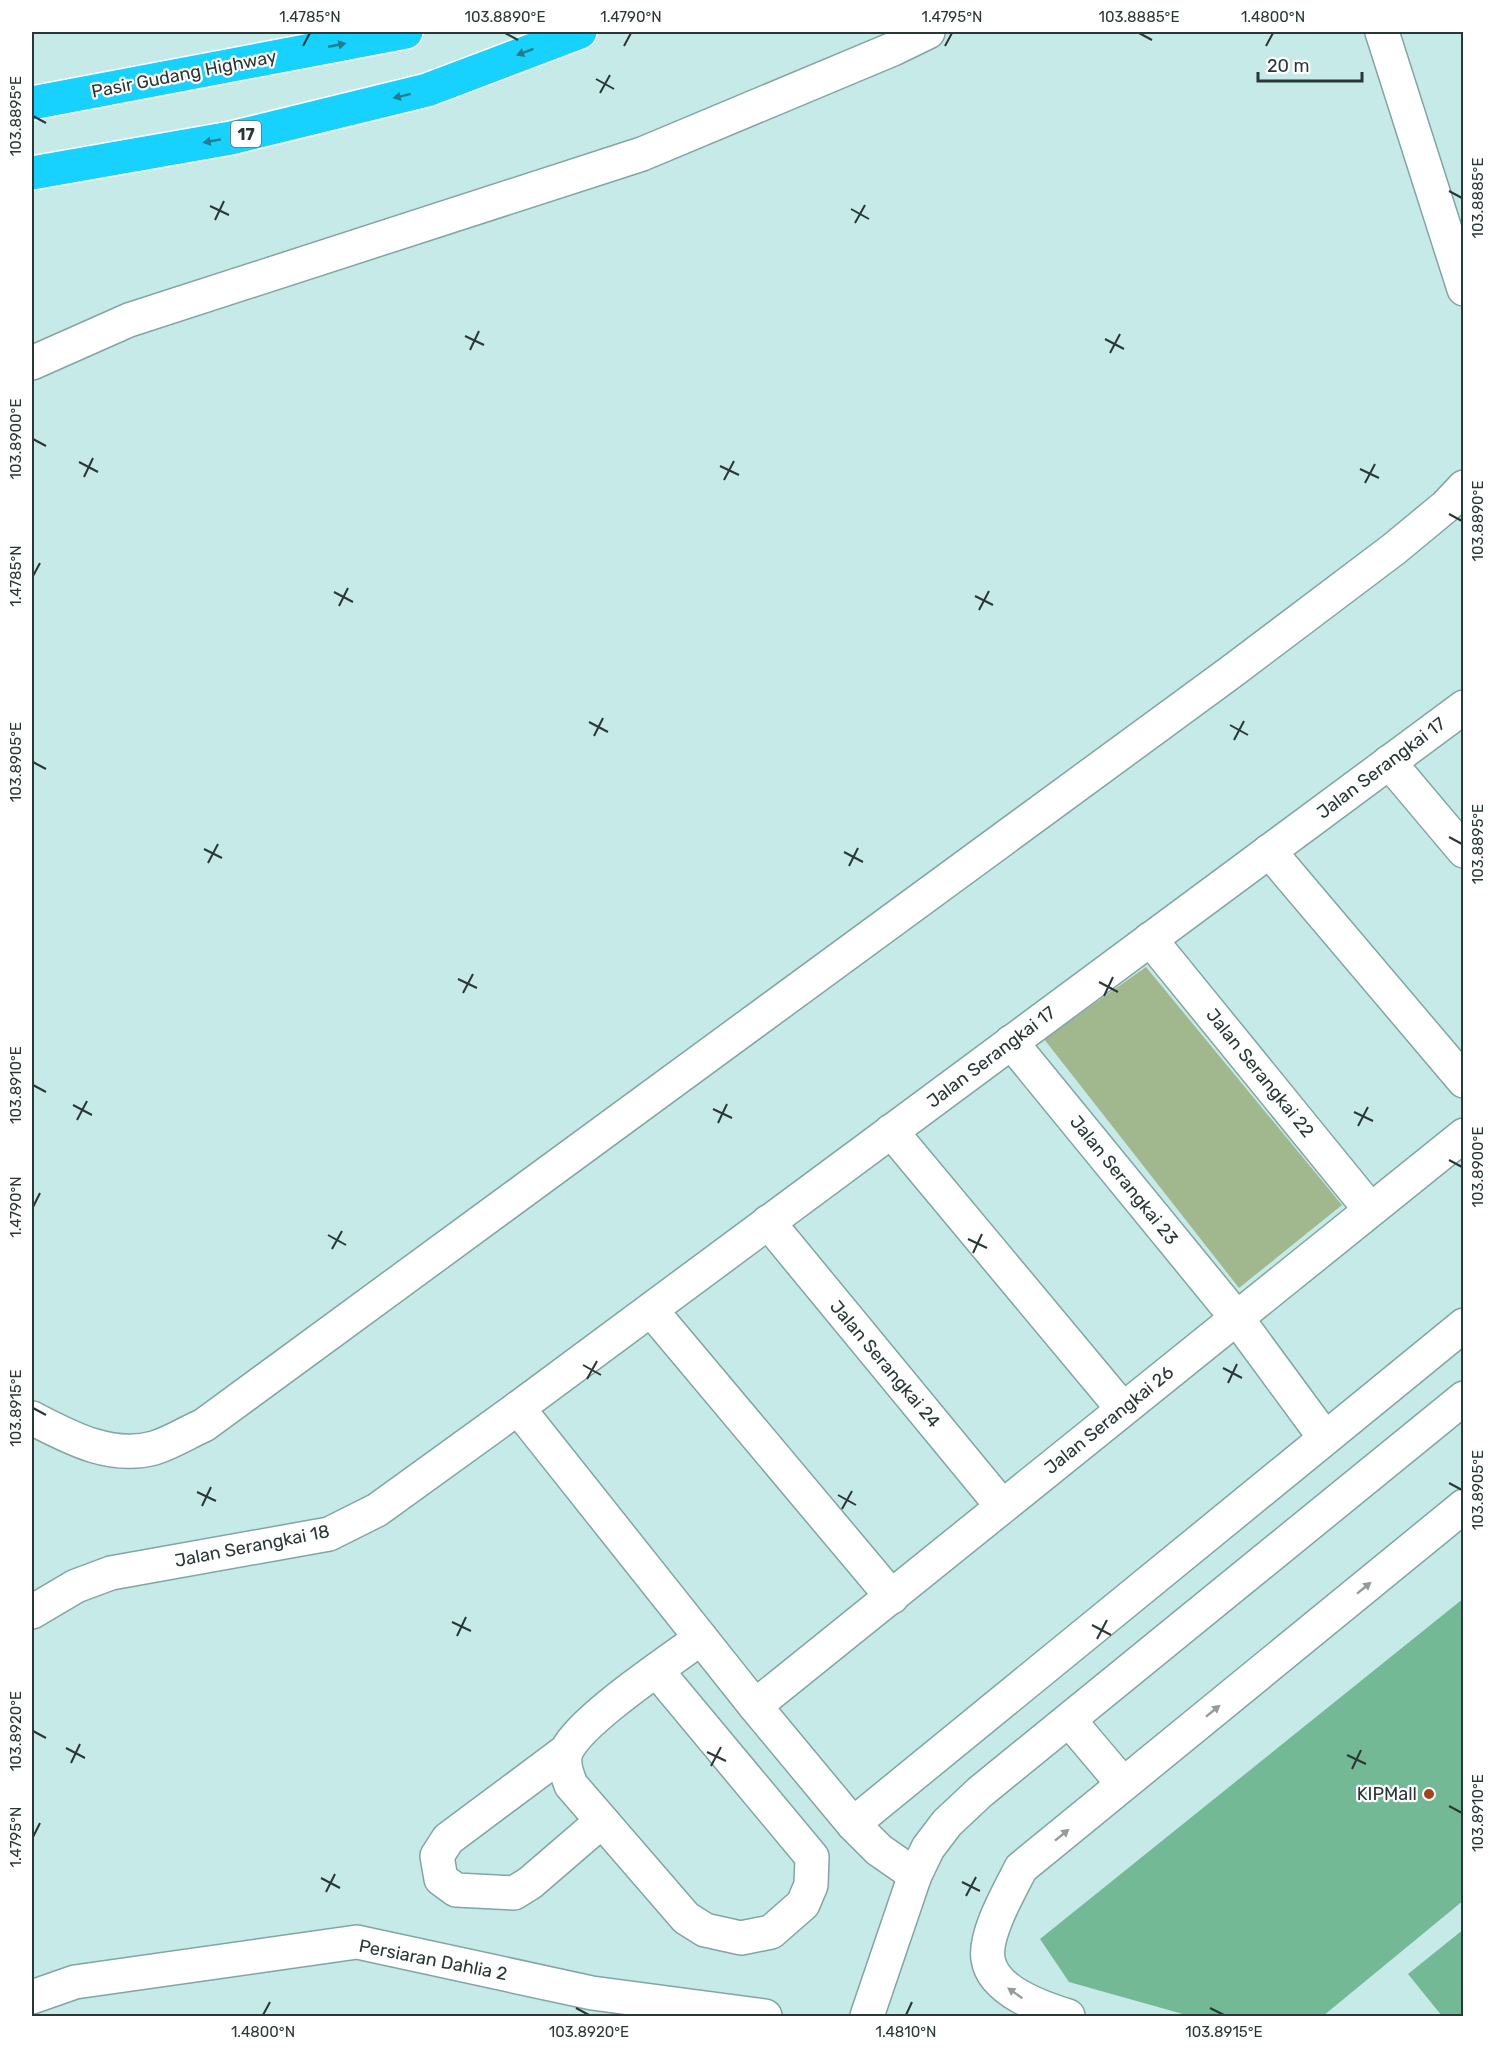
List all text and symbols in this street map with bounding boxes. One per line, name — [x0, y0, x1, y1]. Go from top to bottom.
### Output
text: 1.4785°N — [279, 8, 341, 26]
text: 103.8890°E — [464, 8, 546, 26]
text: 1.4790°N — [600, 8, 662, 26]
text: 1.4795°N — [922, 8, 982, 26]
text: 103.8885°E — [1098, 8, 1180, 26]
text: 1.4800°N — [1241, 8, 1305, 26]
one-way arrow — [327, 40, 346, 49]
street label: Pasir Gudang Highway — [90, 45, 278, 103]
scale bar — [1258, 45, 1362, 83]
one-way arrow — [516, 48, 534, 57]
text: 20 m — [1267, 55, 1309, 77]
text: 103.8895°E — [7, 76, 25, 156]
one-way arrow — [392, 91, 411, 101]
road number: 17 — [231, 121, 261, 147]
one-way arrow — [202, 137, 221, 146]
text: 103.8885°E — [1469, 157, 1487, 239]
text: 103.8900°E — [7, 399, 25, 480]
text: 103.8890°E — [1469, 480, 1487, 562]
text: 1.4785°N — [7, 545, 25, 607]
street label: Jalan Serangkai 17 — [1312, 713, 1450, 823]
text: 103.8905°E — [7, 722, 25, 802]
text: 103.8895°E — [1469, 804, 1487, 884]
street label: Jalan Serangkai 17 — [922, 1002, 1060, 1112]
street label: Jalan Serangkai 22 — [1201, 1004, 1319, 1142]
text: 103.8910°E — [7, 1046, 25, 1124]
street label: Jalan Serangkai 23 — [1065, 1111, 1183, 1249]
text: 103.8900°E — [1469, 1127, 1487, 1208]
text: 1.4790°N — [7, 1176, 25, 1238]
street label: Jalan Serangkai 24 — [825, 1296, 945, 1432]
street label: Jalan Serangkai 26 — [1040, 1361, 1178, 1479]
text: 103.8915°E — [7, 1369, 25, 1447]
text: 103.8905°E — [1469, 1450, 1487, 1530]
street label: Jalan Serangkai 18 — [173, 1520, 331, 1572]
one-way arrow — [1356, 1581, 1372, 1594]
text: 103.8920°E — [7, 1691, 25, 1771]
one-way arrow — [1205, 1705, 1220, 1718]
text: 103.8910°E — [1469, 1774, 1487, 1852]
place label: KIPMall — [1357, 1783, 1417, 1805]
marker: KIPMall — [1422, 1787, 1436, 1801]
text: 1.4795°N — [7, 1807, 25, 1867]
one-way arrow — [1054, 1828, 1070, 1841]
street label: Persiaran Dahlia 2 — [357, 1935, 509, 1985]
one-way arrow — [1007, 1988, 1023, 1999]
text: 1.4800°N — [231, 2023, 295, 2041]
text: 103.8920°E — [549, 2023, 629, 2041]
text: 1.4810°N — [875, 2023, 937, 2041]
text: 103.8915°E — [1185, 2023, 1263, 2041]

